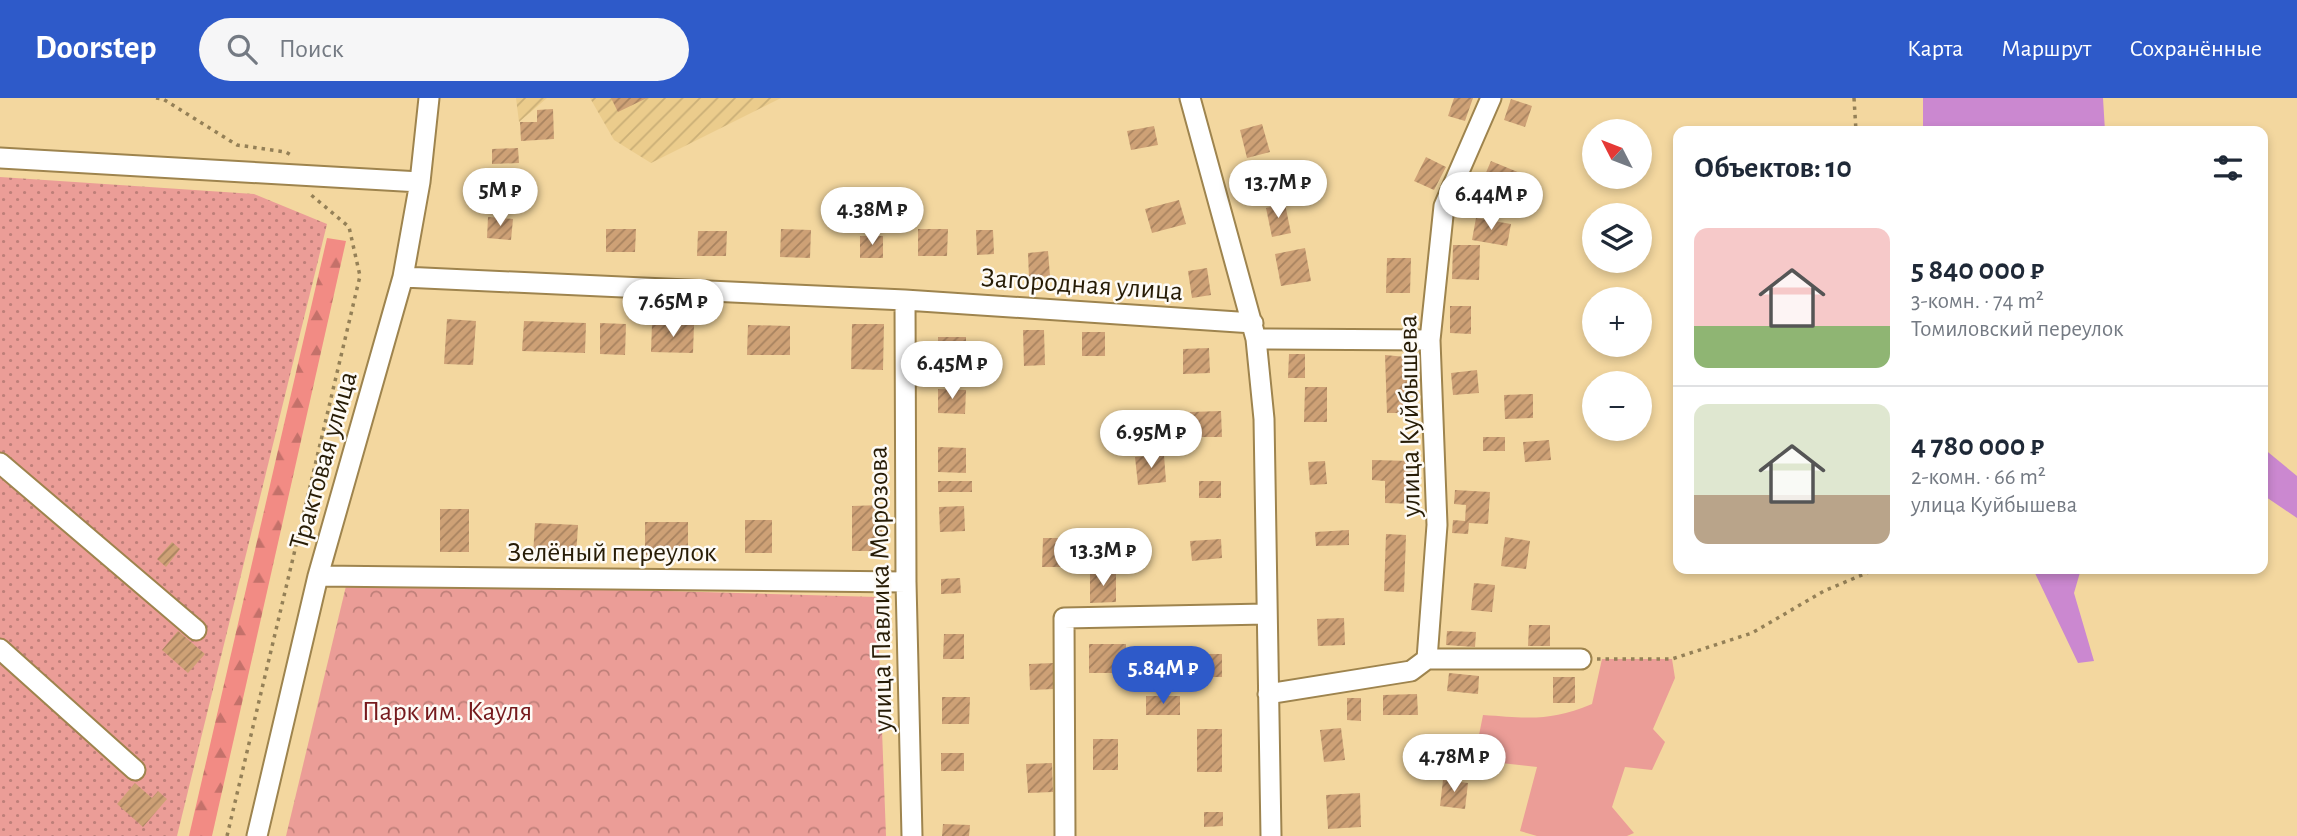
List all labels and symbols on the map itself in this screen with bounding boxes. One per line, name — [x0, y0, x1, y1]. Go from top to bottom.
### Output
north arrow — [1582, 119, 1652, 189]
pin: 13.7M ₽ — [1213, 160, 1343, 220]
pin: 5M ₽ — [459, 169, 541, 228]
pin: 6.44M ₽ — [1426, 172, 1556, 232]
pin: 4.38M ₽ — [807, 188, 937, 247]
street label: Загородная улица — [980, 264, 1184, 306]
pin: 7.65M ₽ — [608, 280, 738, 339]
street label: улица Куйбышева — [1394, 314, 1426, 518]
pin: 6.45M ₽ — [887, 342, 1017, 401]
street label: Трактовая улица — [285, 368, 363, 553]
pin: 6.95M ₽ — [1086, 410, 1216, 470]
street label: улица Павлика Морозова — [865, 446, 898, 733]
pin: 13.3M ₽ — [1038, 528, 1168, 588]
street label: Зелёный переулок — [507, 539, 717, 567]
pin: 5.84M ₽ — [1098, 646, 1228, 706]
park label: Парк им. Кауля — [362, 698, 532, 726]
pin: 4.78M ₽ — [1389, 734, 1519, 794]

